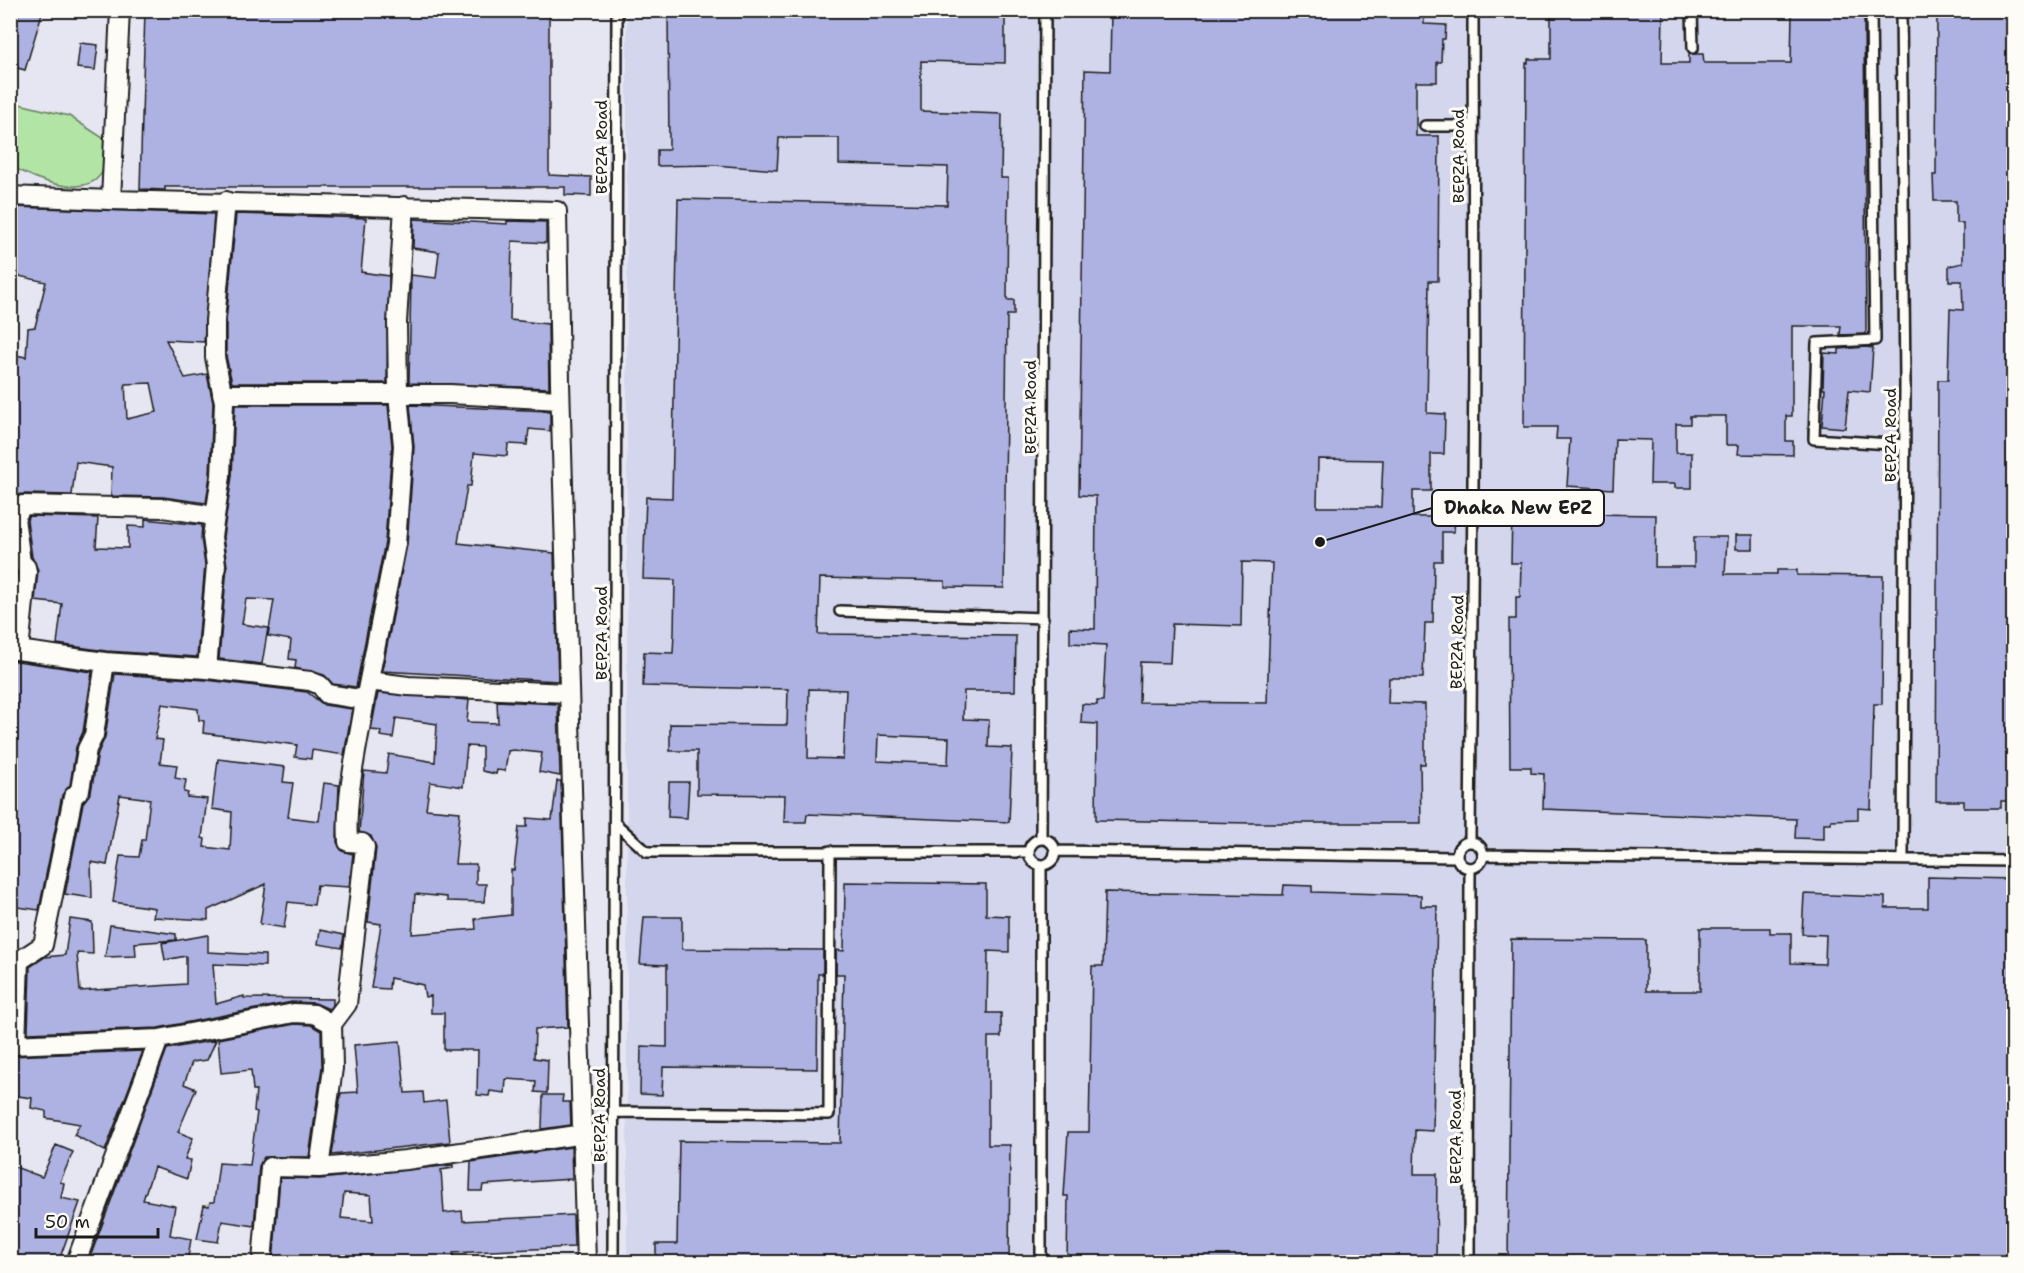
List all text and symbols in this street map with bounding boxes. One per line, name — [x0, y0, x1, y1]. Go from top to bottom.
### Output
street label: BEPZA Road — [591, 100, 612, 194]
street label: BEPZA Road — [1448, 109, 1469, 203]
street label: BEPZA Road — [1020, 360, 1041, 454]
street label: BEPZA Road — [1880, 388, 1901, 482]
callout: Dhaka New EPZ — [1432, 490, 1604, 526]
text: Dhaka New EPZ — [1444, 496, 1593, 520]
street label: BEPZA Road — [591, 586, 612, 680]
street label: BEPZA Road — [1446, 595, 1468, 689]
street label: BEPZA Road — [589, 1068, 610, 1162]
street label: BEPZA Road — [1445, 1090, 1466, 1184]
scale bar — [36, 1201, 158, 1239]
text: 50 m — [45, 1210, 90, 1234]

